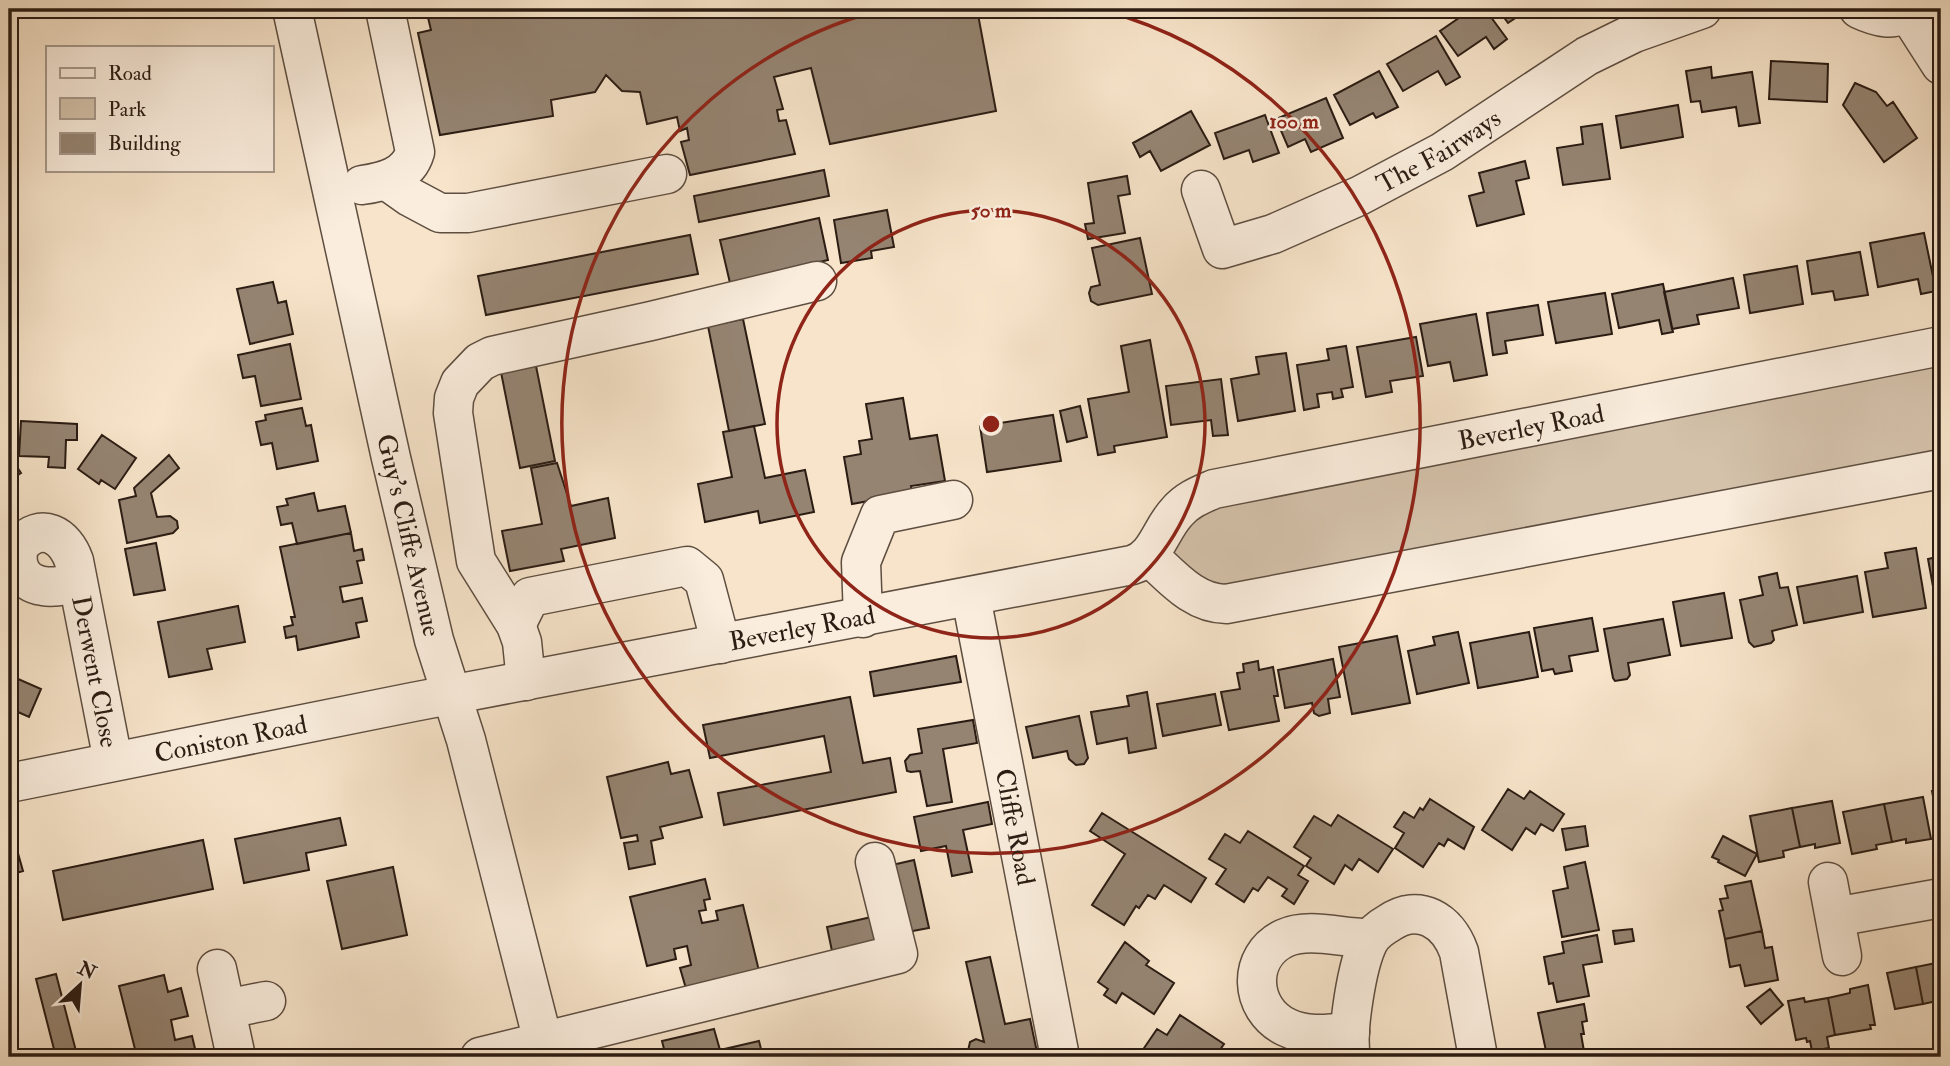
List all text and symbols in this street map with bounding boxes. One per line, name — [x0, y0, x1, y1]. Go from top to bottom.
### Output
legend — [46, 46, 273, 172]
text: Road — [108, 60, 153, 87]
text: Park — [108, 96, 146, 123]
street label: The Fairways — [1371, 103, 1507, 201]
text: 100 m — [1269, 108, 1320, 135]
text: Building — [108, 130, 181, 157]
text: 50 m — [971, 197, 1012, 224]
street label: Beverley Road — [1455, 398, 1607, 458]
centre of rings — [979, 412, 1003, 436]
street label: Guy's Cliffe Avenue — [369, 431, 448, 640]
street label: Derwent Close — [64, 593, 125, 750]
street label: Beverley Road — [726, 599, 878, 658]
street label: Coniston Road — [152, 709, 310, 770]
street label: Cliffe Road — [988, 766, 1041, 888]
north arrow — [46, 950, 116, 1020]
text: N — [73, 956, 101, 986]

